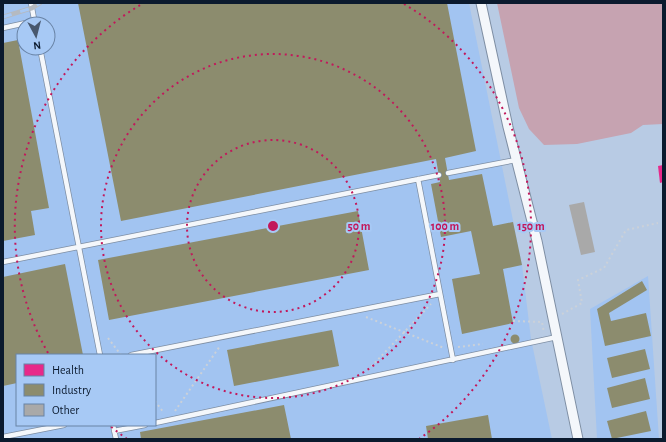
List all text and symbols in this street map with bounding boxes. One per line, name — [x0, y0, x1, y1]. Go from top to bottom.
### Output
north arrow — [16, 16, 56, 56]
text: N — [33, 40, 42, 51]
centre of rings — [266, 219, 280, 233]
text: 50 m — [348, 220, 371, 232]
text: 100 m — [431, 220, 459, 232]
text: 150 m — [517, 220, 545, 232]
legend — [16, 354, 156, 426]
text: Health — [52, 364, 84, 376]
text: Industry — [52, 384, 91, 397]
text: Other — [52, 404, 79, 416]

